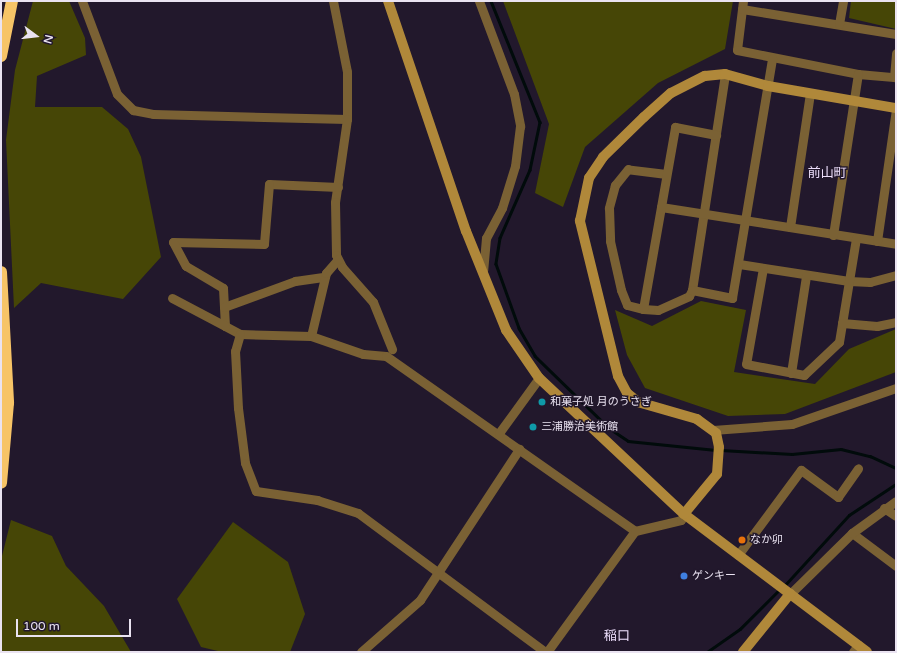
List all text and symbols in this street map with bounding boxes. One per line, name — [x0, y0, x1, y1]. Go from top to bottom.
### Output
north arrow — [16, 16, 56, 56]
text: N — [41, 33, 55, 45]
district label: 前山町 — [808, 165, 846, 181]
place label: 和菓子処 月のうさぎ — [550, 395, 652, 409]
marker: 和菓子処 月のうさぎ — [537, 397, 547, 407]
place label: 三浦勝治美術館 — [541, 420, 618, 434]
marker: 三浦勝治美術館 — [528, 422, 538, 432]
place label: なか卯 — [750, 533, 783, 547]
marker: なか卯 — [737, 535, 747, 545]
place label: ゲンキー — [692, 569, 736, 583]
marker: ゲンキー — [679, 571, 689, 581]
scale bar — [18, 611, 133, 637]
text: 100 m — [23, 619, 60, 633]
district label: 稲口 — [604, 628, 630, 644]

